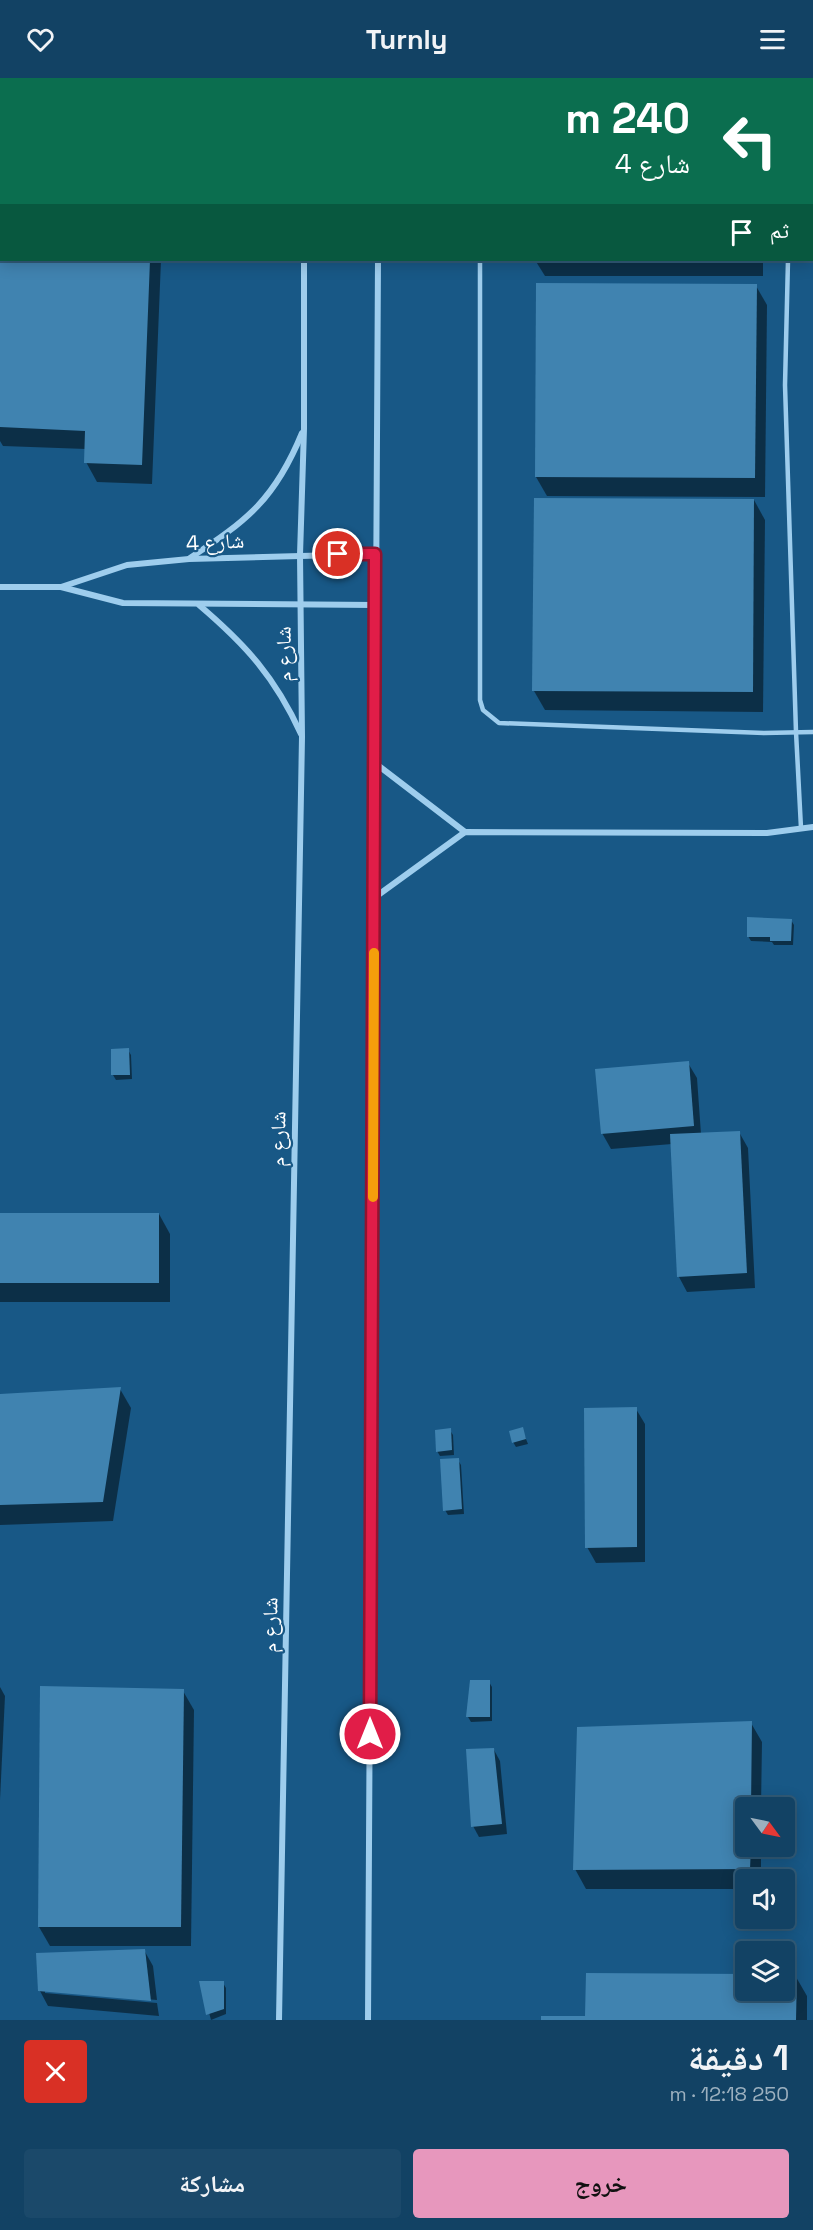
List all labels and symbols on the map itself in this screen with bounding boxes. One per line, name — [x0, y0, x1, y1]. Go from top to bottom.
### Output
street label: شارع 4 — [185, 526, 245, 557]
pin — [312, 528, 363, 579]
street label: شارع م — [270, 626, 298, 682]
street label: شارع م — [264, 1111, 292, 1167]
street label: شارع م — [256, 1597, 284, 1653]
position arrow — [338, 1702, 402, 1766]
north arrow — [735, 1797, 795, 1857]

